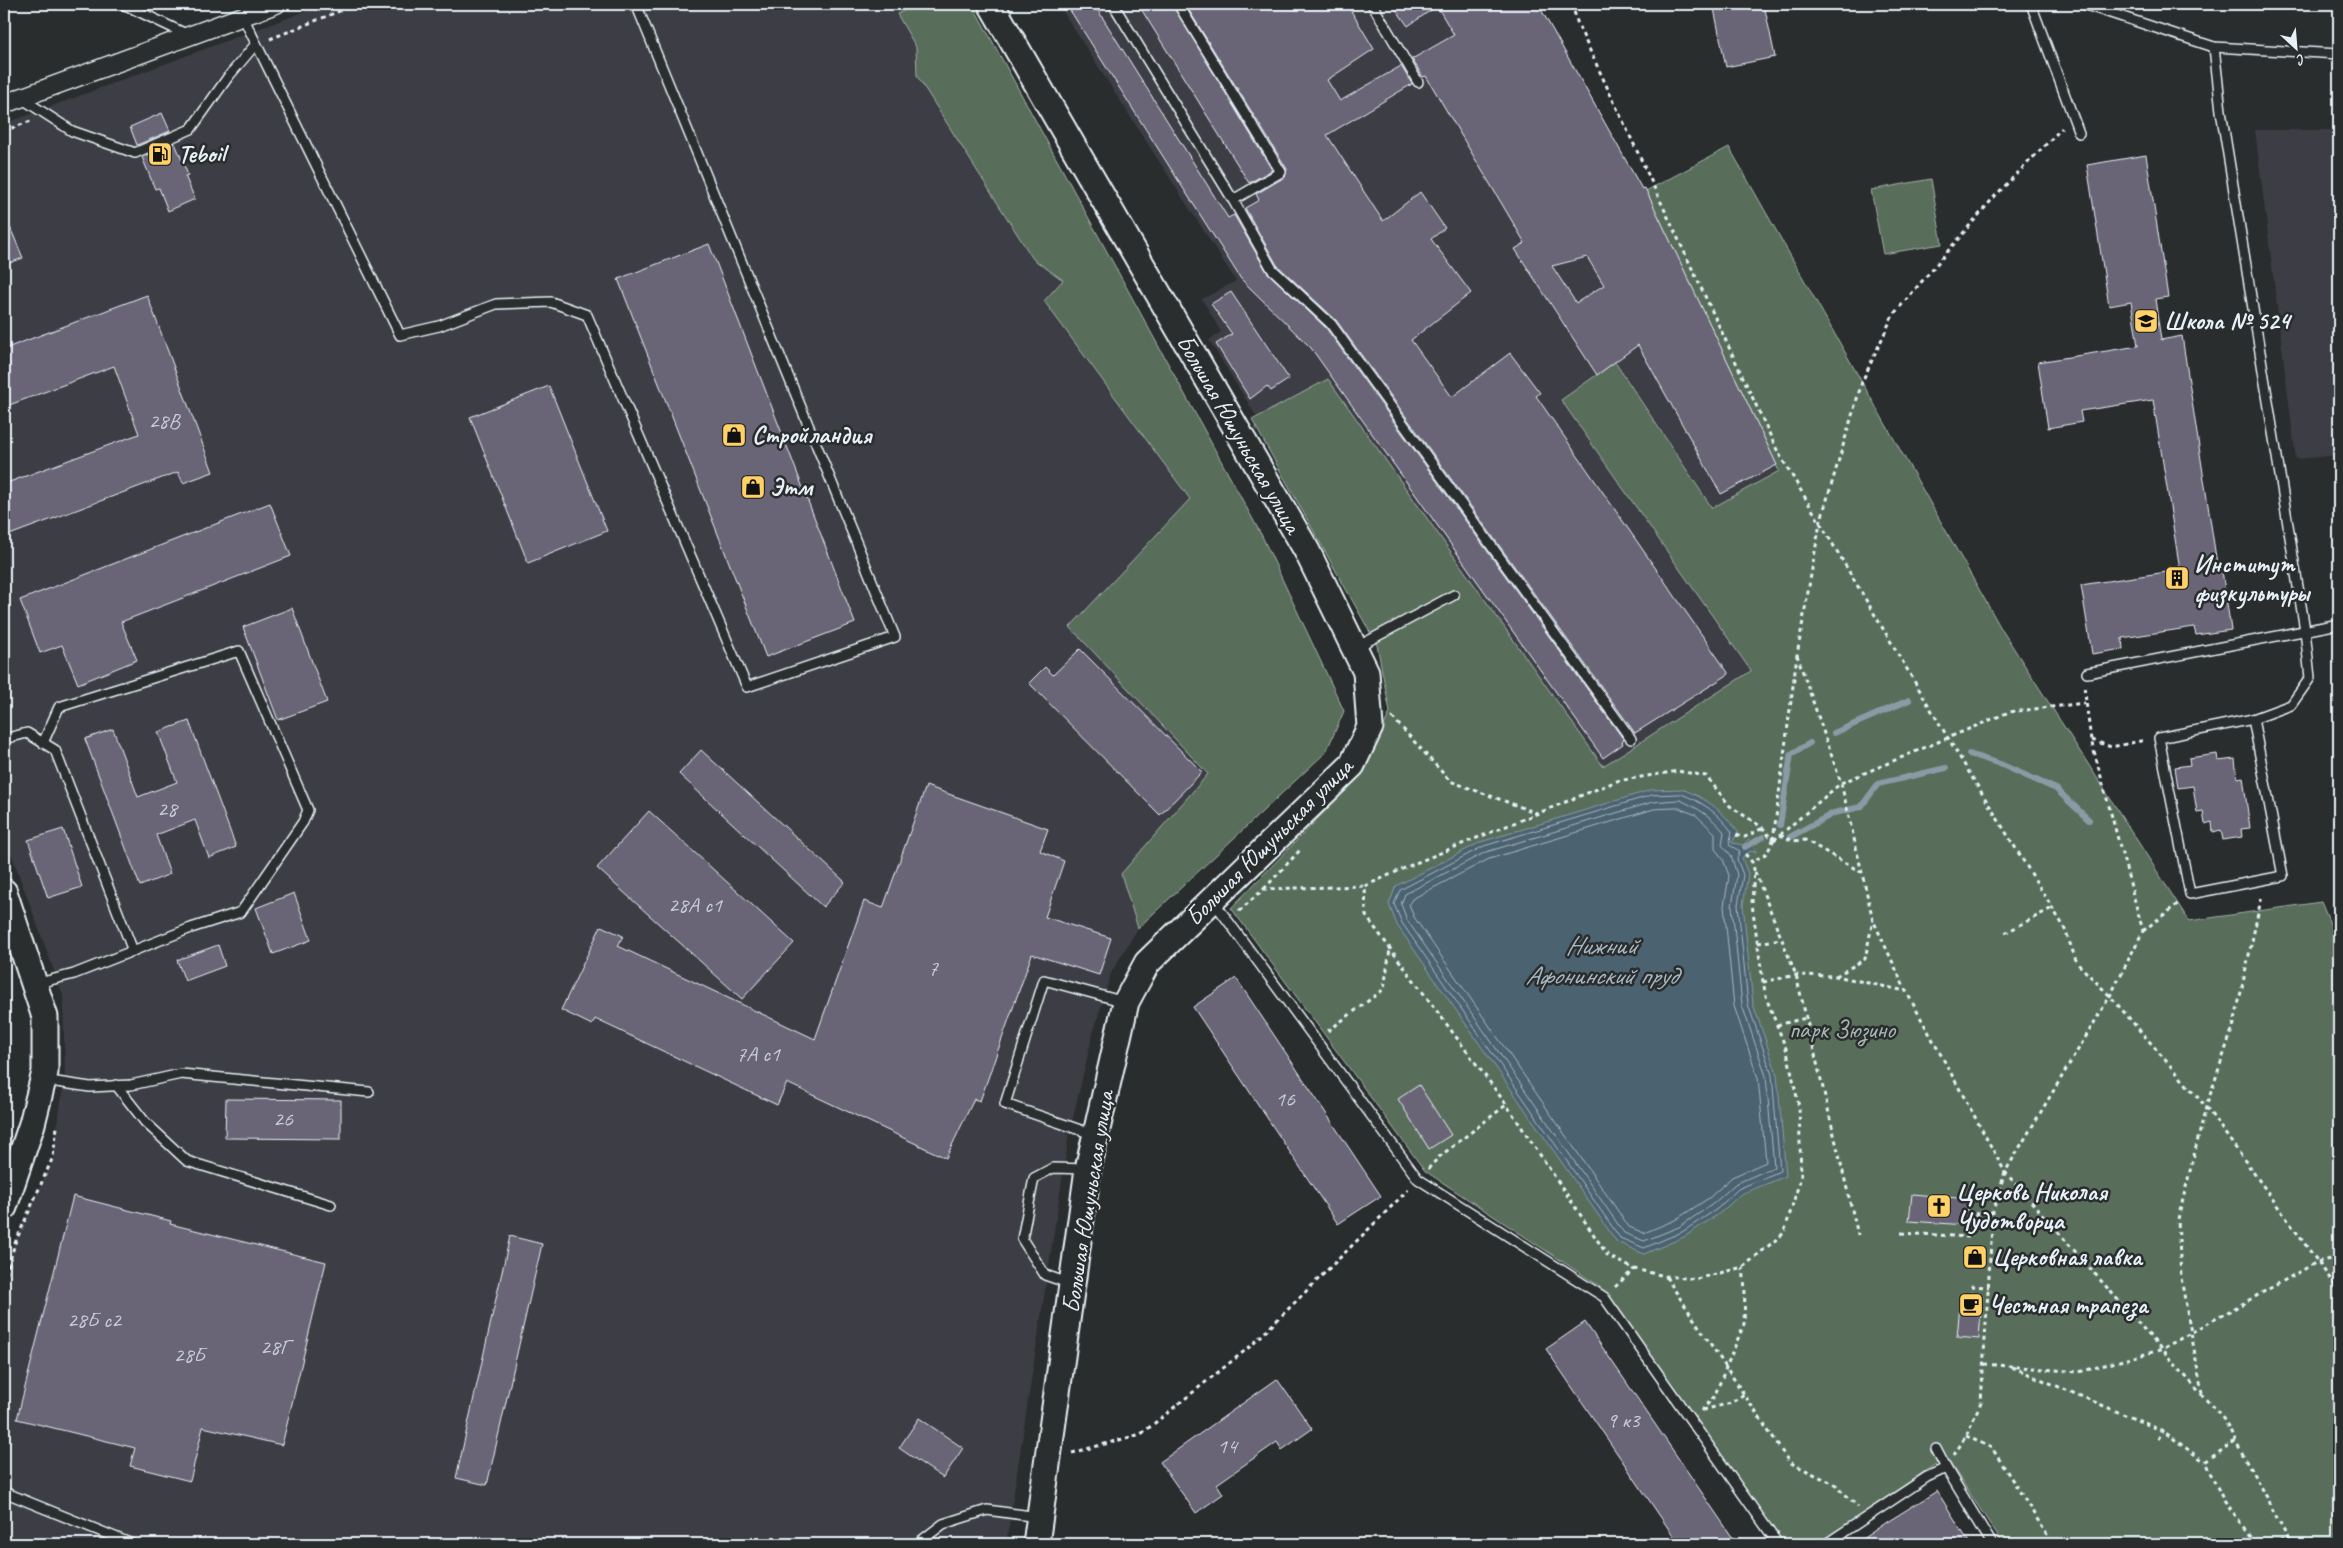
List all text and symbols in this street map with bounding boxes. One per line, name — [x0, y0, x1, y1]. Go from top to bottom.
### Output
north arrow — [2270, 22, 2320, 72]
text: С — [2293, 50, 2308, 69]
place label: Teboil — [178, 138, 230, 170]
fuel station icon: Teboil — [147, 141, 173, 167]
place label: Школа № 524 — [2164, 305, 2292, 337]
school or university icon: Школа № 524 — [2133, 308, 2159, 334]
street label: Большая Юшуньская улица — [1169, 329, 1310, 542]
house number: 28В — [148, 407, 181, 435]
place label: Стройландия — [752, 419, 874, 451]
shop icon: Стройландия — [721, 422, 747, 448]
place label: Этм — [770, 471, 815, 503]
shop icon: Этм — [740, 474, 766, 500]
place label: Институт физкультуры — [2194, 548, 2312, 609]
building icon: Институт физкультуры — [2164, 565, 2190, 591]
street label: Большая Юшуньская улица — [1178, 749, 1362, 933]
house number: 28 — [157, 795, 179, 823]
house number: 28А с1 — [668, 891, 723, 919]
water label: Нижний Афонинский пруд — [1525, 929, 1682, 992]
house number: 7 — [928, 954, 939, 982]
park label: парк Зюзино — [1789, 1014, 1896, 1047]
house number: 7А с1 — [736, 1040, 781, 1068]
house number: 16 — [1275, 1085, 1296, 1113]
street label: Большая Юшуньская улица — [1055, 1086, 1122, 1315]
house number: 26 — [273, 1105, 294, 1133]
place label: Церковь Николая Чудотворца — [1956, 1176, 2109, 1237]
church icon: Церковь Николая Чудотворца — [1926, 1193, 1952, 1219]
place label: Церковная лавка — [1992, 1241, 2144, 1273]
shop icon: Церковная лавка — [1962, 1244, 1988, 1270]
place label: Честная трапеза — [1988, 1289, 2150, 1321]
cafe icon: Честная трапеза — [1958, 1292, 1984, 1318]
house number: 28Б с2 — [67, 1306, 123, 1334]
house number: 28Г — [260, 1333, 295, 1361]
house number: 28Б — [174, 1341, 208, 1369]
house number: 9 к3 — [1606, 1406, 1642, 1434]
house number: 14 — [1217, 1432, 1239, 1460]

